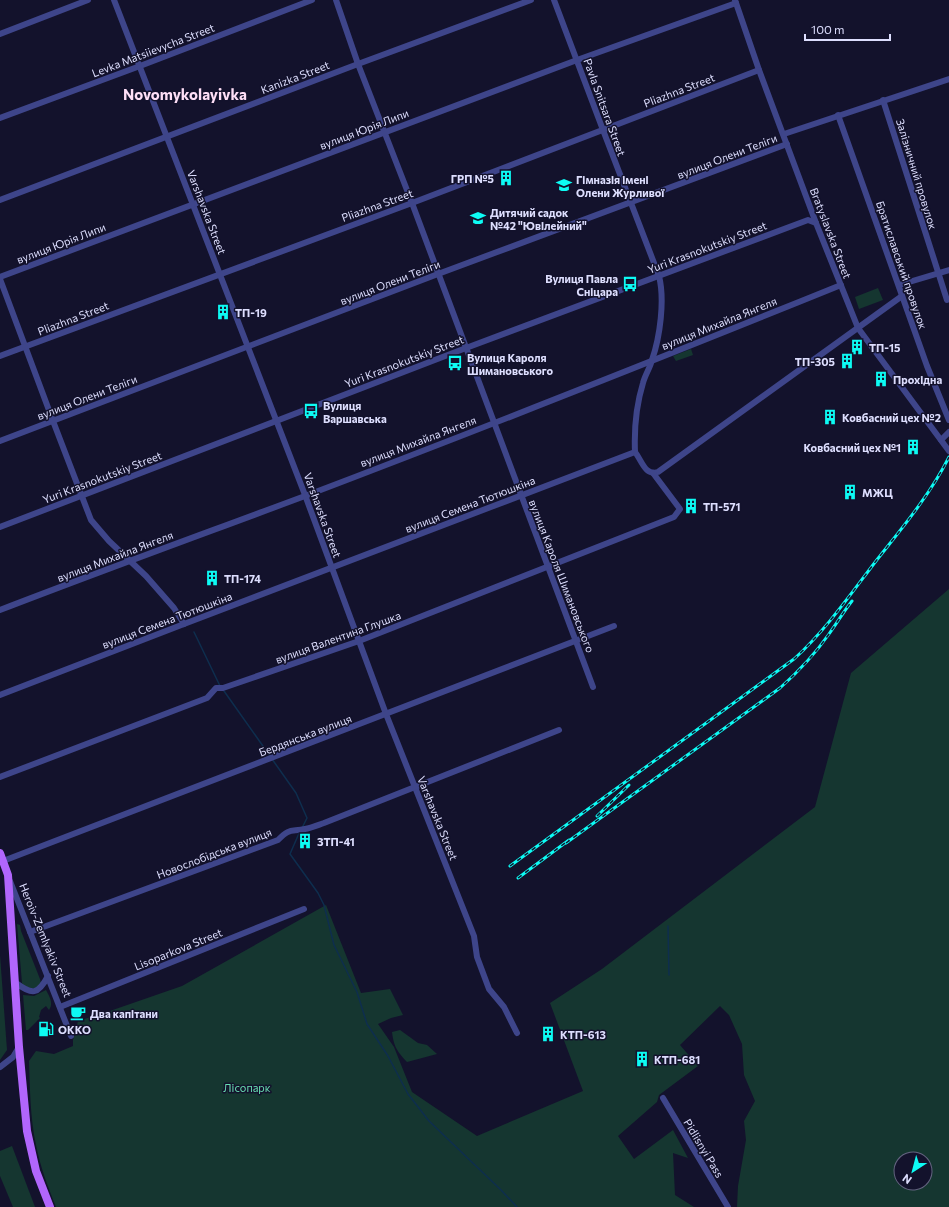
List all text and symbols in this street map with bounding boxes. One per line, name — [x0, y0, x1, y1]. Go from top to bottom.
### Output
scale bar — [805, 16, 890, 42]
street label: Levka Matsiievycha Street — [90, 20, 217, 79]
text: 100 m — [811, 22, 845, 36]
street label: Pavla Snitsara Street — [581, 56, 629, 158]
street label: Kanizka Street — [259, 58, 332, 96]
street label: Pliazhna Street — [642, 70, 717, 110]
district label: Novomykolayivka — [123, 85, 247, 103]
street label: вулиця Юрія Липи — [318, 106, 410, 152]
street label: Залізничний провулок — [894, 117, 940, 231]
street label: вулиця Олени Теліги — [675, 131, 779, 181]
street label: Varshavska Street — [185, 168, 229, 256]
building icon: ГРП №5 — [497, 169, 515, 187]
place label: ГРП №5 — [451, 172, 494, 185]
place label: Гімназія імені Олени Журливої — [576, 173, 665, 199]
school or university icon: Гімназія імені Олени Журливої — [555, 176, 573, 194]
street label: Pliazhna Street — [339, 186, 415, 224]
street label: Bratyslavska Street — [808, 186, 854, 281]
street label: Братиславський провулок — [874, 199, 930, 331]
place label: Дитячий садок №42 "Ювілейний" — [490, 206, 587, 232]
school or university icon: Дитячий садок №42 "Ювілейний" — [469, 209, 487, 227]
street label: Yuri Krasnokutskiy Street — [646, 218, 769, 276]
street label: вулиця Юрія Липи — [15, 220, 107, 266]
street label: вулиця Олени Теліги — [338, 257, 442, 307]
place label: Вулиця Павла Сніцара — [545, 272, 618, 298]
bus stop icon: Вулиця Павла Сніцара — [621, 275, 639, 293]
street label: вулиця Михайла Янгеля — [659, 294, 779, 352]
street label: Pliazhna Street — [36, 298, 111, 338]
building icon: ТП-19 — [214, 303, 232, 321]
place label: ТП-19 — [235, 306, 267, 319]
street label: Yuri Krasnokutskiy Street — [343, 332, 466, 390]
building icon: ТП-15 — [848, 338, 866, 356]
place label: ТП-15 — [869, 341, 900, 354]
place label: Вулиця Кароля Шимановського — [467, 351, 554, 377]
building icon: ТП-305 — [838, 352, 856, 370]
bus stop icon: Вулиця Кароля Шимановського — [446, 354, 464, 372]
place label: ТП-305 — [795, 355, 835, 368]
building icon: Прохідна — [872, 370, 890, 388]
street label: вулиця Олени Теліги — [35, 372, 139, 422]
place label: Прохідна — [893, 373, 942, 386]
place label: Вулиця Варшавська — [323, 399, 387, 425]
bus stop icon: Вулиця Варшавська — [302, 402, 320, 420]
building icon: Ковбасний цех №2 — [821, 408, 839, 426]
place label: Ковбасний цех №2 — [842, 411, 941, 424]
street label: вулиця Михайла Янгеля — [358, 413, 478, 469]
building icon: Ковбасний цех №1 — [904, 438, 922, 456]
place label: Ковбасний цех №1 — [803, 441, 901, 454]
street label: Yuri Krasnokutskiy Street — [41, 448, 164, 506]
street label: Varshavska Street — [302, 471, 345, 560]
street label: вулиця Семена Тютюшкіна — [403, 473, 537, 535]
building icon: МЖЦ — [841, 483, 859, 501]
place label: МЖЦ — [862, 486, 893, 499]
building icon: ТП-571 — [682, 497, 700, 515]
street label: вулиця Кароля Шимановського — [527, 498, 597, 655]
place label: ТП-571 — [703, 500, 740, 513]
street label: вулиця Михайла Янгеля — [55, 528, 175, 584]
building icon: ТП-174 — [203, 569, 221, 587]
place label: ТП-174 — [224, 572, 261, 585]
street label: вулиця Семена Тютюшкіна — [100, 589, 234, 651]
street label: вулиця Валентина Глушка — [273, 608, 403, 666]
street label: Бердянська вулиця — [257, 711, 353, 759]
street label: Varshavska Street — [415, 774, 461, 862]
street label: Новослобідська вулиця — [155, 825, 273, 881]
building icon: ЗТП-41 — [296, 832, 314, 850]
place label: ЗТП-41 — [317, 835, 355, 848]
street label: Heroiv-Zemlyakiv Street — [17, 881, 75, 999]
street label: Lisoparkova Street — [132, 925, 224, 973]
cafe icon: Два капітани — [69, 1004, 87, 1022]
place label: Два капітани — [90, 1007, 158, 1020]
fuel station icon: OKKO — [37, 1020, 55, 1038]
place label: OKKO — [58, 1023, 91, 1036]
building icon: КТП-613 — [539, 1025, 557, 1043]
place label: КТП-613 — [560, 1028, 606, 1041]
building icon: КТП-681 — [633, 1050, 651, 1068]
place label: КТП-681 — [654, 1053, 700, 1066]
park label: Лісопарк — [223, 1081, 271, 1094]
street label: Pidlisnyi Pass — [681, 1116, 727, 1180]
north arrow — [893, 1151, 933, 1191]
text: N — [900, 1172, 914, 1187]

